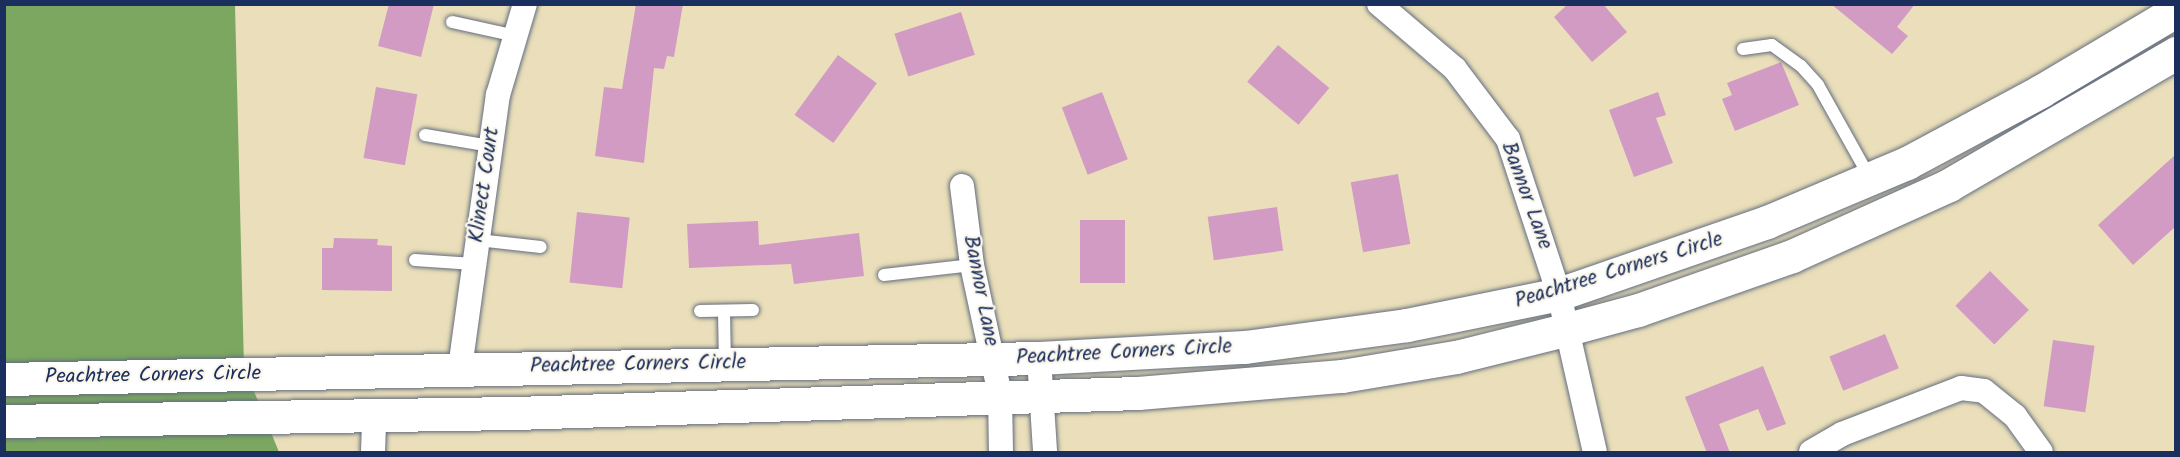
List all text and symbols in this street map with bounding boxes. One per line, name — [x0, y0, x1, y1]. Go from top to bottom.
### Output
street label: Klinect Court — [464, 126, 506, 244]
street label: Bannor Lane — [1495, 139, 1557, 253]
street label: Peachtree Corners Circle — [1512, 227, 1726, 315]
street label: Bannor Lane — [957, 233, 1003, 349]
street label: Peachtree Corners Circle — [1015, 335, 1233, 371]
street label: Peachtree Corners Circle — [530, 351, 746, 379]
street label: Peachtree Corners Circle — [45, 362, 261, 390]

